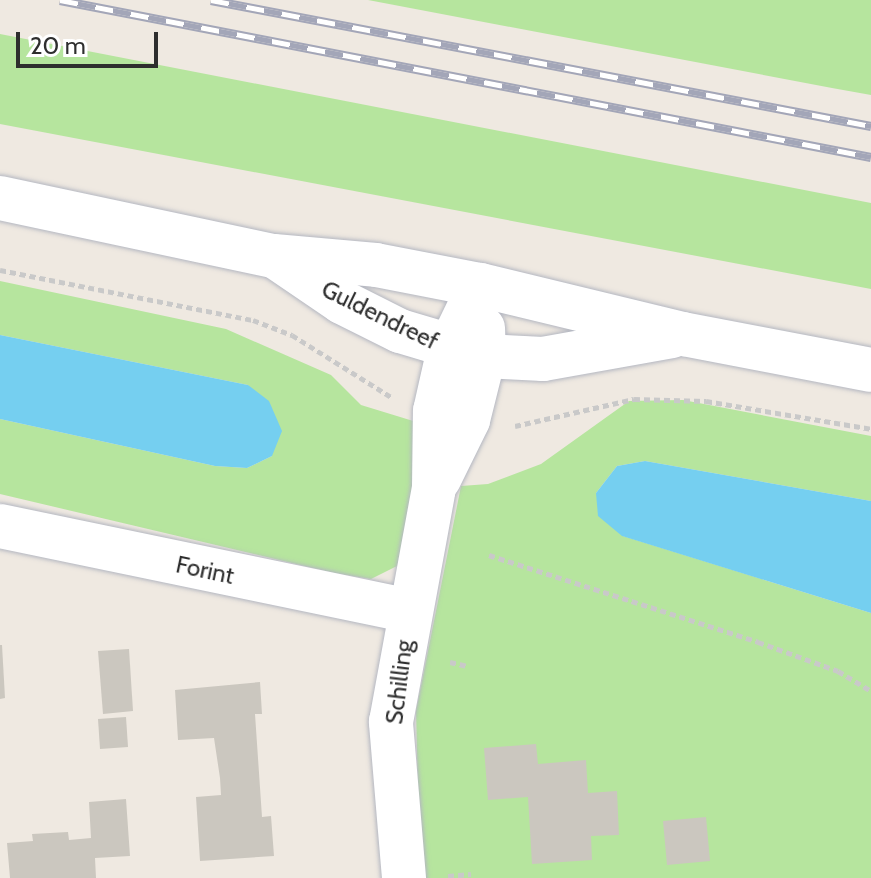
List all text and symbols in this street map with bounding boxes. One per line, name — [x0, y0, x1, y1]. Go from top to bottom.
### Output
scale bar — [20, 16, 162, 66]
text: 20 m — [30, 31, 86, 60]
street label: Guldendreef — [317, 274, 443, 356]
street label: Forint — [173, 550, 237, 590]
street label: Schilling — [380, 638, 418, 726]

